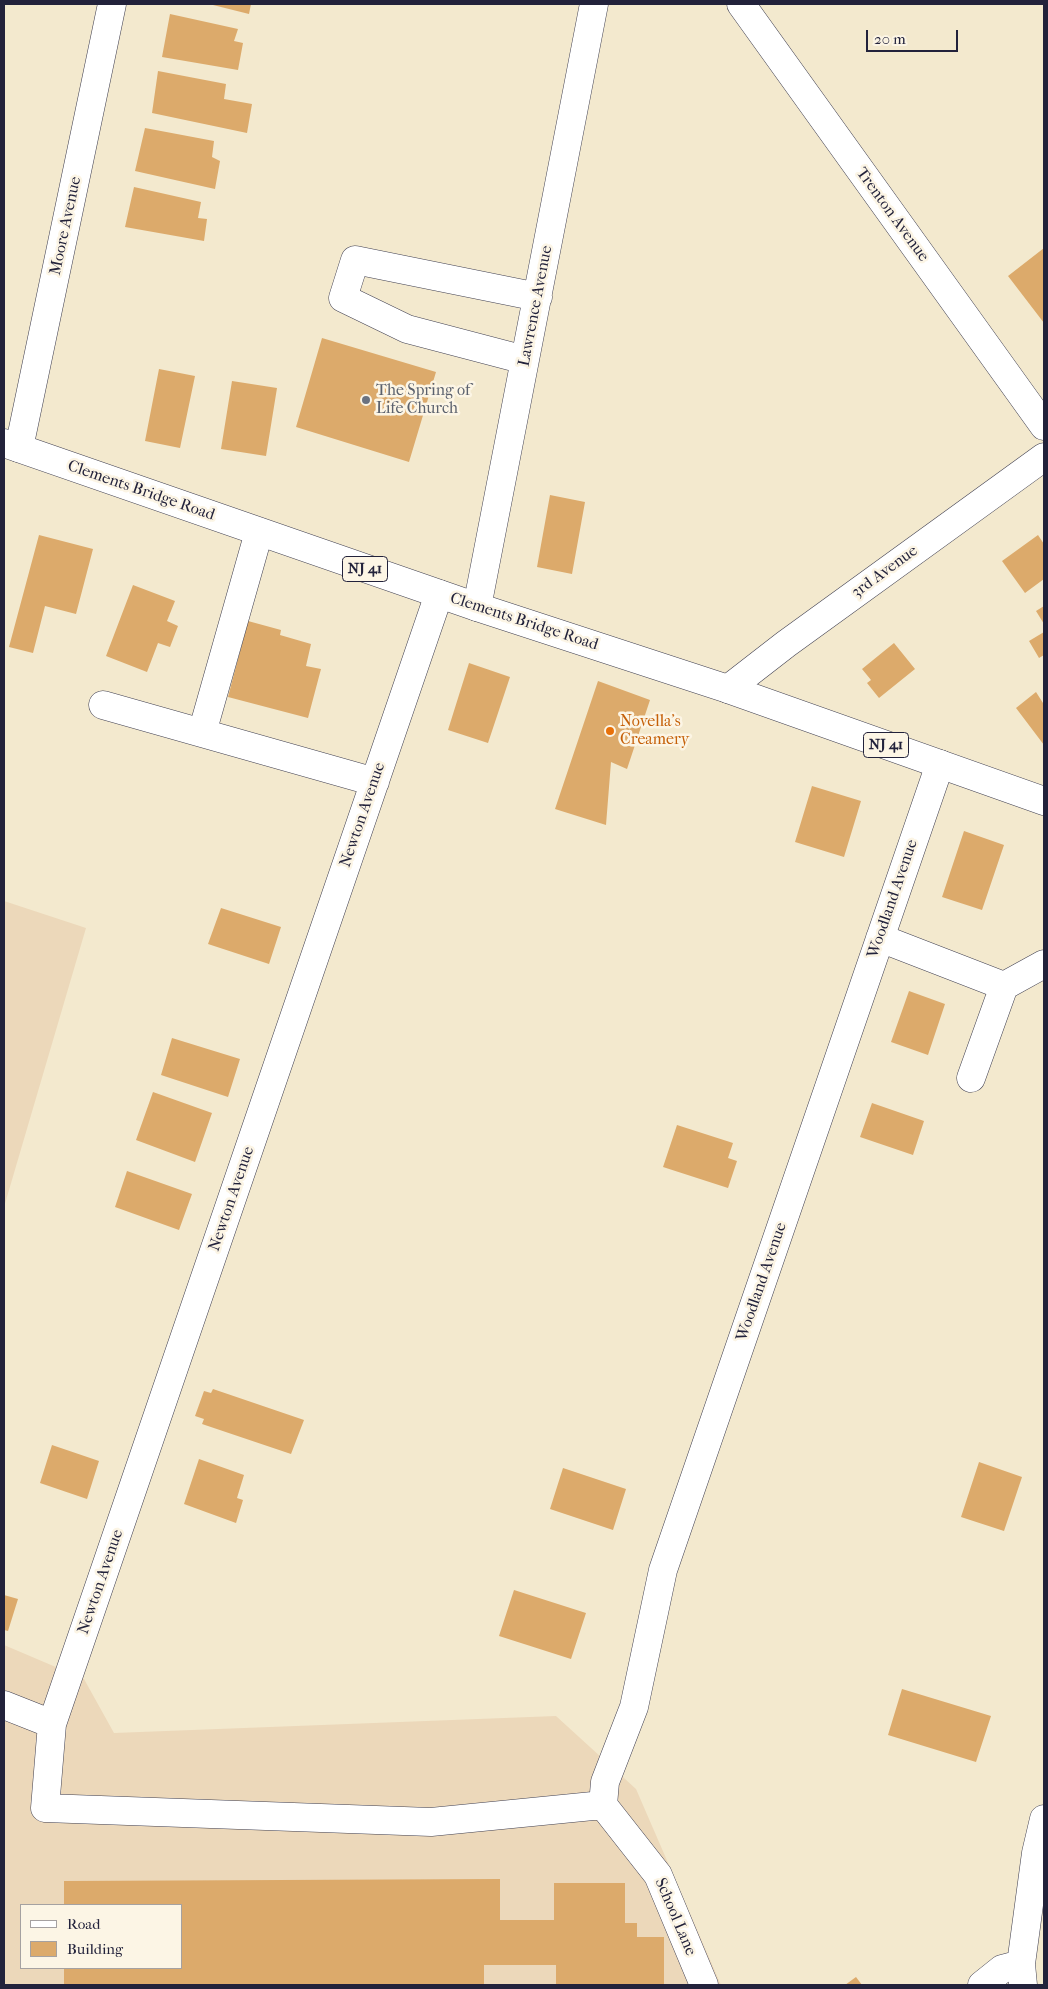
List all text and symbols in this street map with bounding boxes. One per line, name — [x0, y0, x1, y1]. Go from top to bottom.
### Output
scale bar — [868, 20, 960, 52]
text: 20 m — [874, 30, 906, 48]
street label: Trenton Avenue — [851, 164, 933, 266]
street label: Moore Avenue — [46, 175, 86, 277]
street label: Lawrence Avenue — [515, 244, 557, 368]
place label: The Spring of Life Church — [376, 381, 470, 419]
marker: The Spring of Life Church — [360, 394, 372, 406]
street label: Clements Bridge Road — [65, 457, 217, 525]
street label: 3rd Avenue — [848, 542, 922, 602]
road number: NJ 41 — [342, 556, 388, 582]
street label: Clements Bridge Road — [448, 589, 600, 655]
place label: Novella's Creamery — [620, 712, 689, 750]
marker: Novella's Creamery — [604, 725, 616, 737]
road number: NJ 41 — [864, 732, 908, 758]
street label: Newton Avenue — [336, 760, 390, 870]
street label: Woodland Avenue — [864, 837, 922, 961]
street label: Newton Avenue — [205, 1144, 259, 1254]
street label: Woodland Avenue — [733, 1220, 791, 1344]
street label: Newton Avenue — [74, 1527, 128, 1637]
street label: School Lane — [650, 1875, 700, 1959]
legend — [20, 1904, 182, 1969]
text: Road — [67, 1915, 100, 1933]
text: Building — [67, 1940, 123, 1958]

